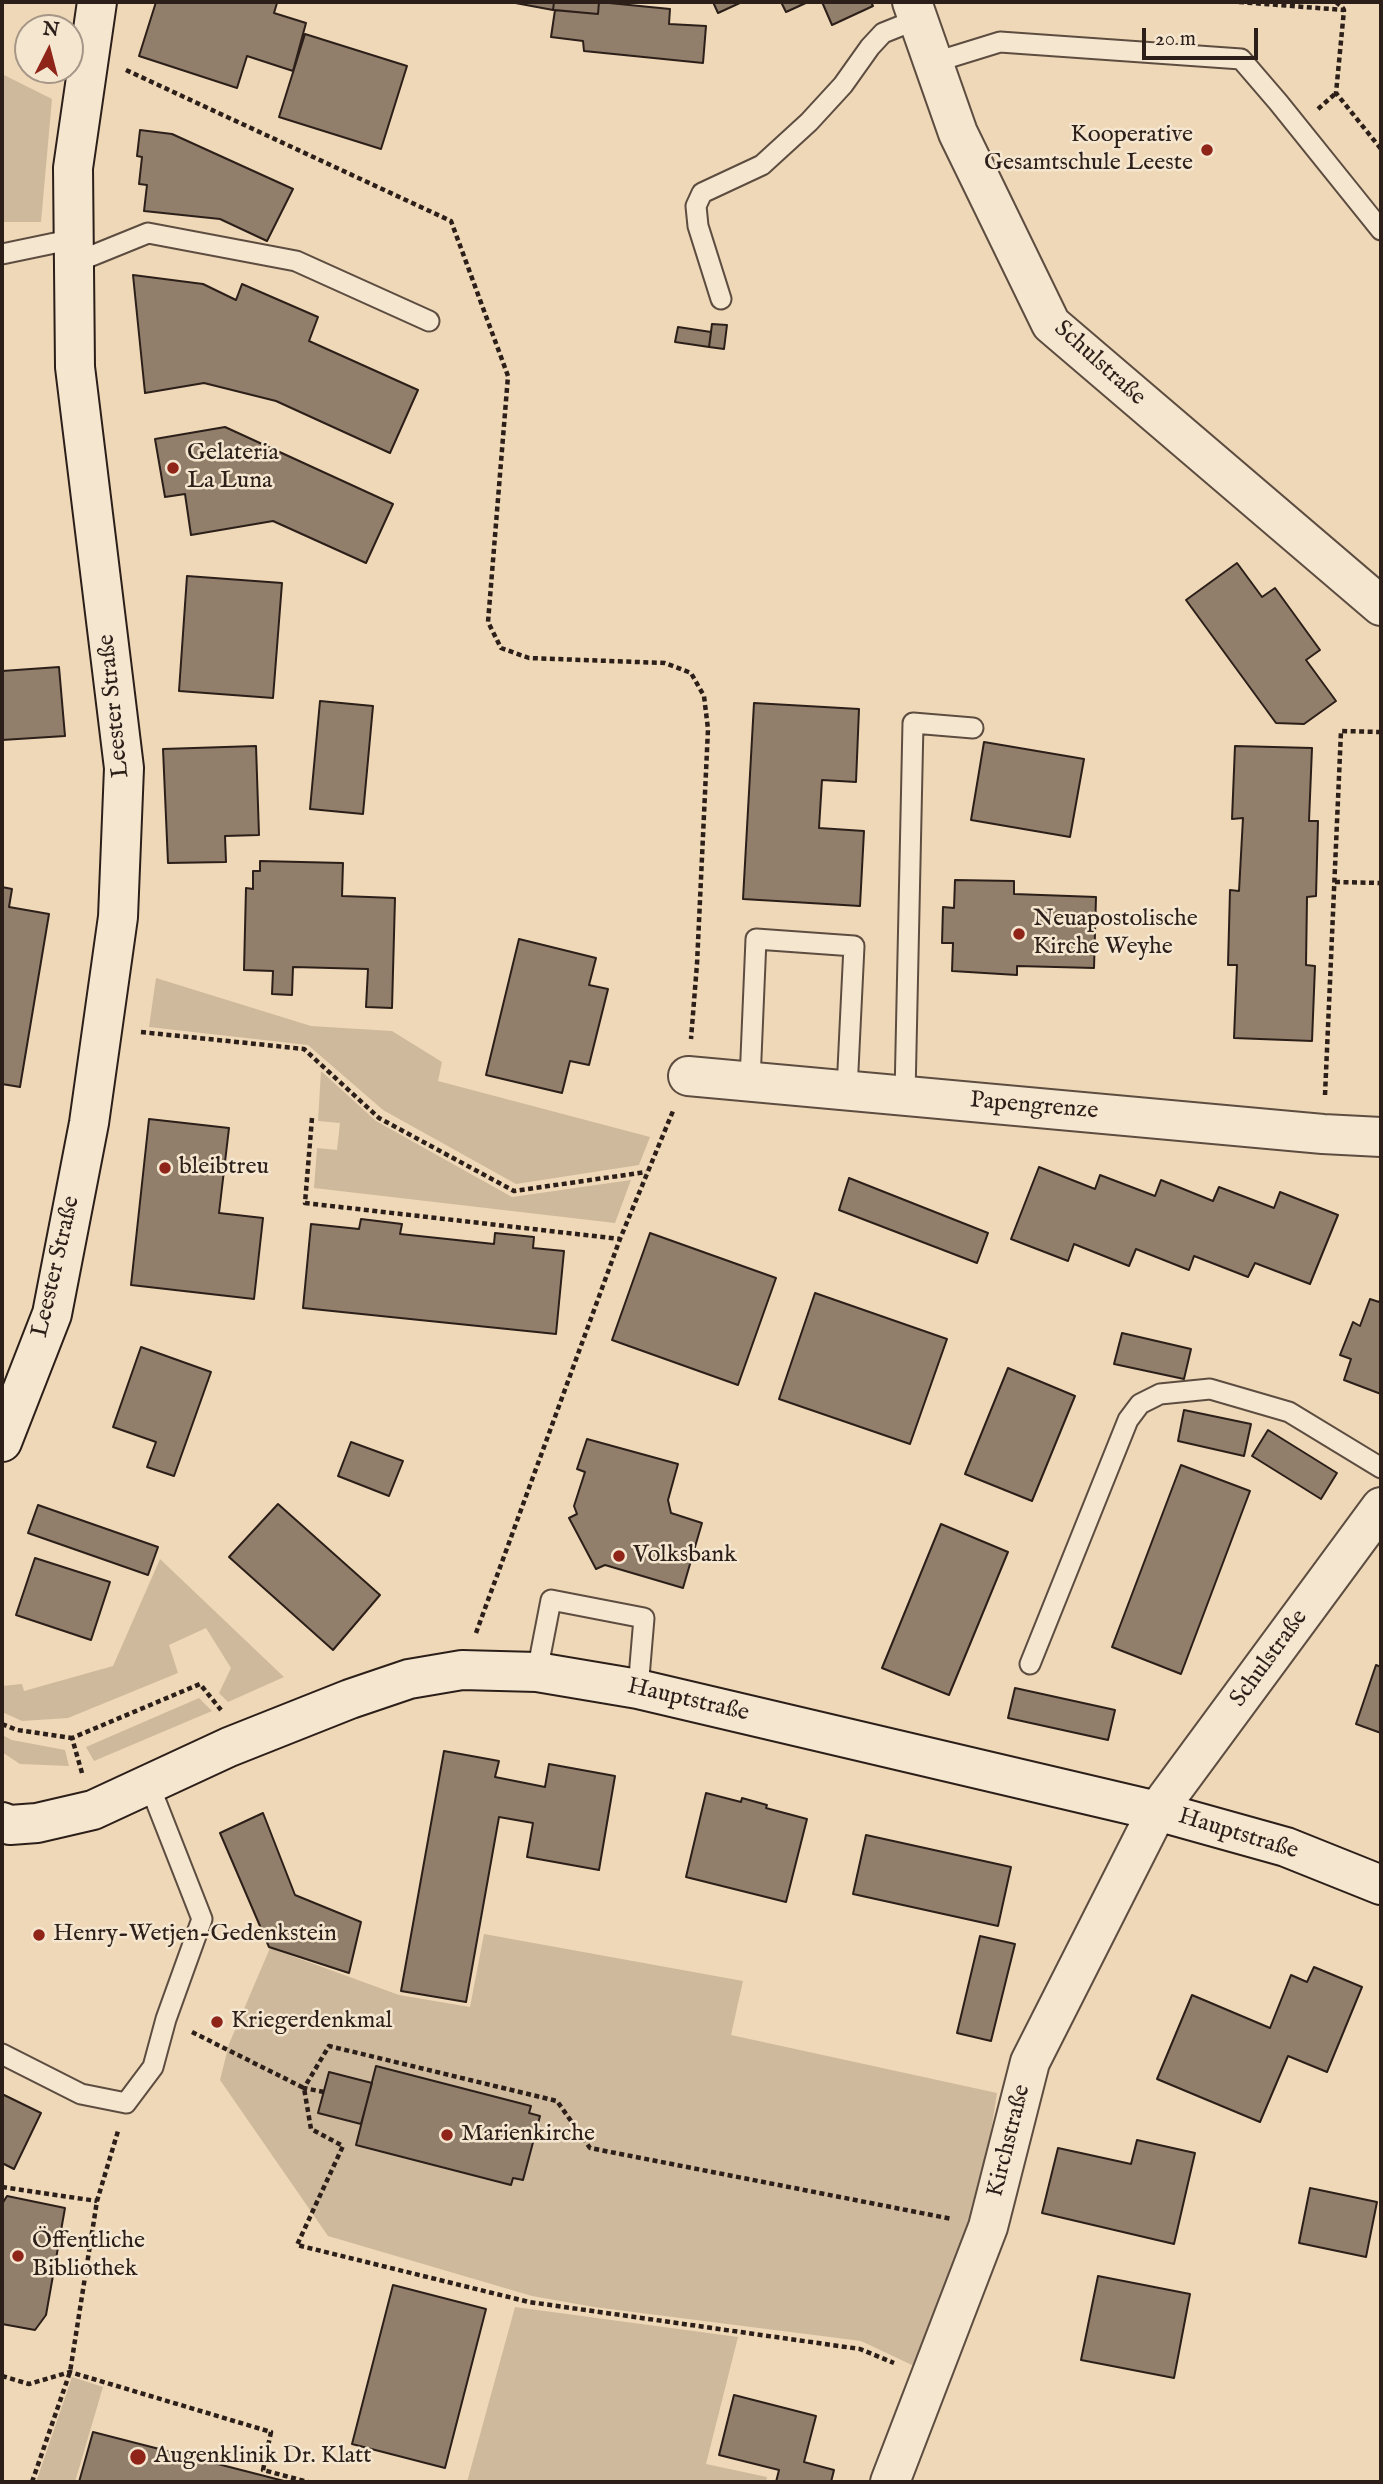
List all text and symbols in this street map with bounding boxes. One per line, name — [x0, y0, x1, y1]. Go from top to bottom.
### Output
north arrow — [14, 14, 84, 84]
scale bar — [1145, 14, 1260, 58]
text: N — [42, 17, 60, 43]
text: 20 m — [1155, 26, 1196, 53]
place label: Kooperative Gesamtschule Leeste — [984, 122, 1193, 178]
marker: Kooperative Gesamtschule Leeste — [1199, 142, 1215, 158]
street label: Schulstraße — [1047, 315, 1151, 413]
place label: Gelateria La Luna — [187, 440, 279, 496]
marker: Gelateria La Luna — [165, 460, 181, 476]
street label: Leester Straße — [93, 633, 137, 779]
place label: Neuapostolische Kirche Weyhe — [1033, 906, 1198, 962]
marker: Neuapostolische Kirche Weyhe — [1011, 926, 1027, 942]
street label: Papengrenze — [969, 1087, 1099, 1127]
place label: bleibtreu — [179, 1154, 269, 1182]
marker: bleibtreu — [157, 1160, 173, 1176]
street label: Leester Straße — [27, 1194, 87, 1340]
place label: Volksbank — [633, 1542, 737, 1570]
marker: Volksbank — [611, 1548, 627, 1564]
street label: Schulstraße — [1225, 1605, 1315, 1713]
street label: Hauptstraße — [624, 1673, 752, 1729]
street label: Hauptstraße — [1175, 1803, 1301, 1867]
place label: Henry-Wetjen-Gedenkstein — [53, 1921, 337, 1949]
marker: Henry-Wetjen-Gedenkstein — [31, 1927, 47, 1943]
place label: Kriegerdenkmal — [231, 2008, 392, 2036]
marker: Kriegerdenkmal — [209, 2014, 225, 2030]
street label: Kirchstraße — [982, 2082, 1038, 2200]
place label: Marienkirche — [461, 2121, 595, 2149]
marker: Marienkirche — [439, 2127, 455, 2143]
place label: Öffentliche Bibliothek — [32, 2228, 145, 2284]
marker: Öffentliche Bibliothek — [10, 2248, 26, 2264]
place label: Augenklinik Dr. Klatt — [154, 2443, 372, 2471]
marker: Augenklinik Dr. Klatt — [128, 2447, 148, 2467]

